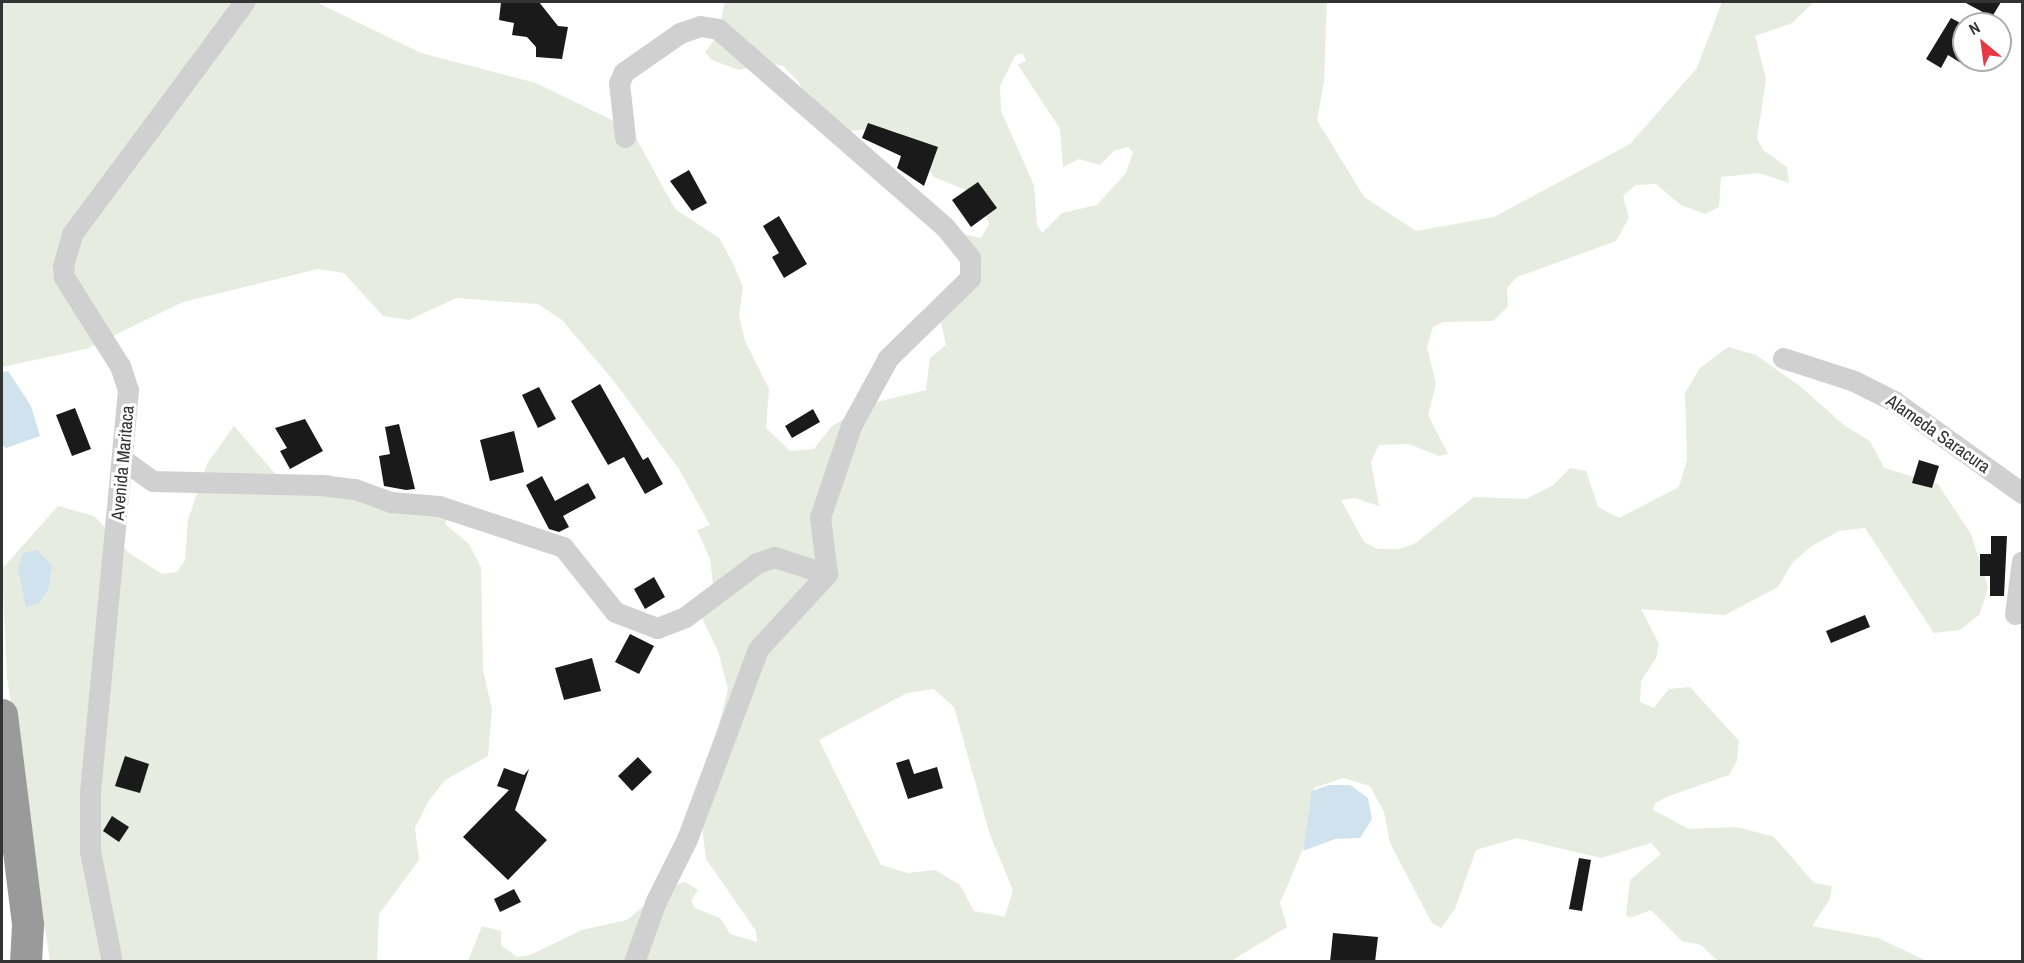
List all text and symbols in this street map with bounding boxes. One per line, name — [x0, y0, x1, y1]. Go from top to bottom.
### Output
north arrow — [1952, 12, 2012, 72]
text: N — [1965, 16, 1984, 40]
street label: Alameda Saracura — [1882, 390, 1994, 478]
street label: Avenida Maritaca — [107, 405, 139, 521]

